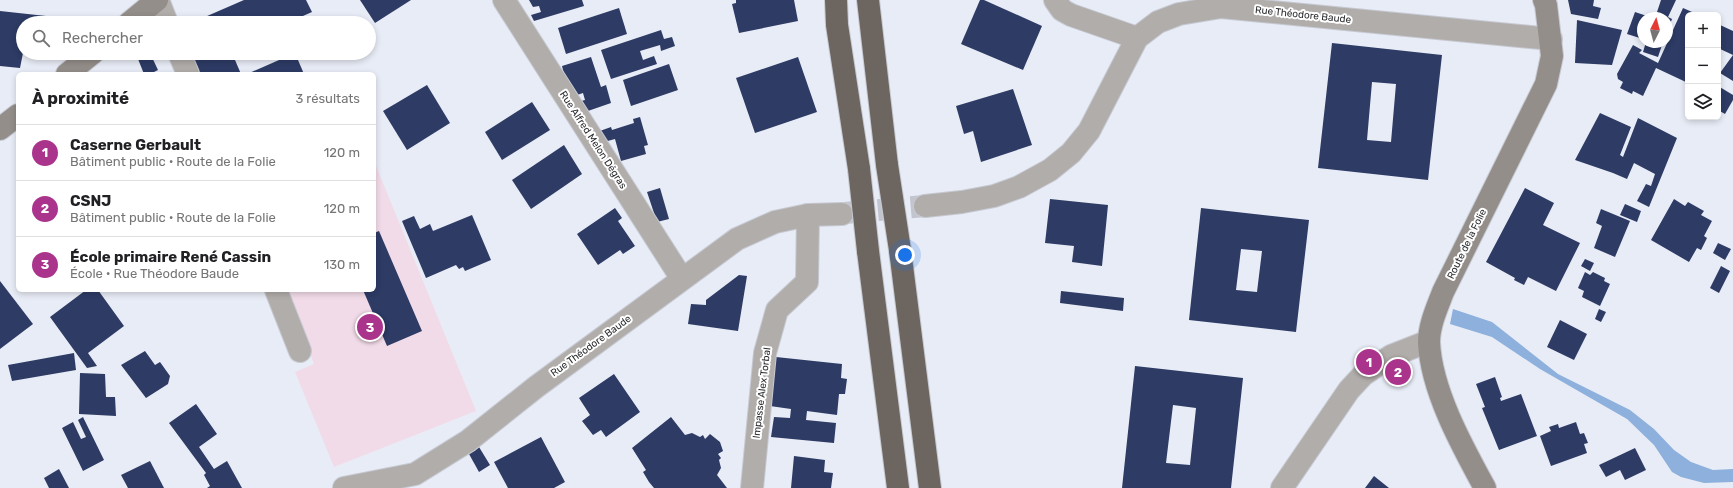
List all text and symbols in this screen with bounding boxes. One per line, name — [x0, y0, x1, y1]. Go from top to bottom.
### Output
street label: Rue Théodore Baude — [1254, 4, 1352, 26]
north arrow — [1637, 12, 1673, 48]
map controls — [1685, 12, 1721, 120]
button: + — [1685, 12, 1721, 48]
search box — [16, 16, 376, 60]
icon: search — [30, 27, 52, 49]
text: Rechercher — [62, 29, 143, 47]
button: − — [1685, 48, 1721, 84]
button: layers — [1685, 84, 1721, 120]
text: À proximité — [32, 88, 129, 108]
street label: Rue Alfred Melon Dégras — [557, 89, 629, 191]
text: 3 résultats — [295, 91, 360, 106]
text: Caserne Gerbault — [70, 136, 201, 154]
text: 1 — [42, 145, 48, 160]
text: 120 m — [324, 145, 360, 160]
text: Bâtiment public · Route de la Folie — [70, 154, 276, 169]
text: CSNJ — [70, 192, 111, 210]
text: 2 — [41, 201, 49, 216]
text: 120 m — [324, 201, 360, 216]
street label: Route de la Folie — [1445, 207, 1489, 281]
text: Bâtiment public · Route de la Folie — [70, 210, 276, 225]
your location — [895, 245, 915, 265]
text: École primaire René Cassin — [70, 248, 271, 266]
text: 3 — [41, 257, 49, 272]
text: 130 m — [324, 257, 360, 272]
text: École · Rue Théodore Baude — [70, 266, 239, 281]
pin: 3 — [357, 312, 383, 342]
street label: Rue Théodore Baude — [548, 313, 634, 379]
street label: Impasse Alex Torbal — [750, 347, 774, 439]
pin: 1 — [1356, 347, 1382, 377]
pin: 2 — [1385, 357, 1411, 387]

